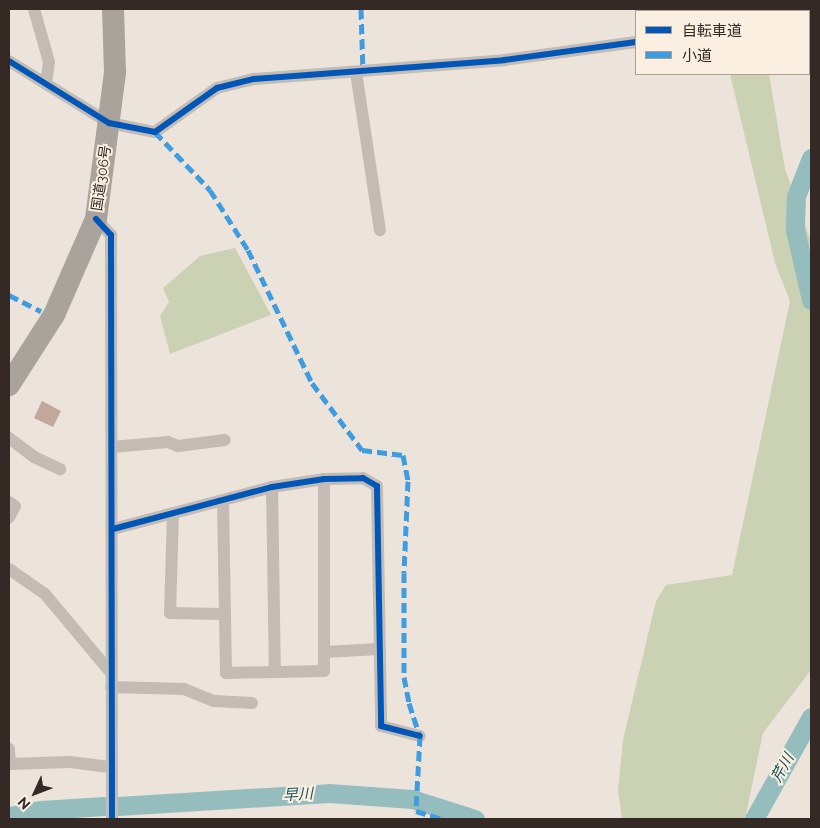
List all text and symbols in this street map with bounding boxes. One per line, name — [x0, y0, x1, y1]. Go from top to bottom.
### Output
legend — [635, 10, 810, 75]
text: 自転車道 — [682, 22, 742, 40]
text: 小道 — [682, 47, 712, 65]
street label: 国道306号 — [88, 144, 114, 212]
water label: 芹川 — [768, 751, 798, 785]
north arrow — [10, 768, 60, 818]
water label: 早川 — [283, 785, 313, 805]
text: N — [15, 794, 34, 813]

